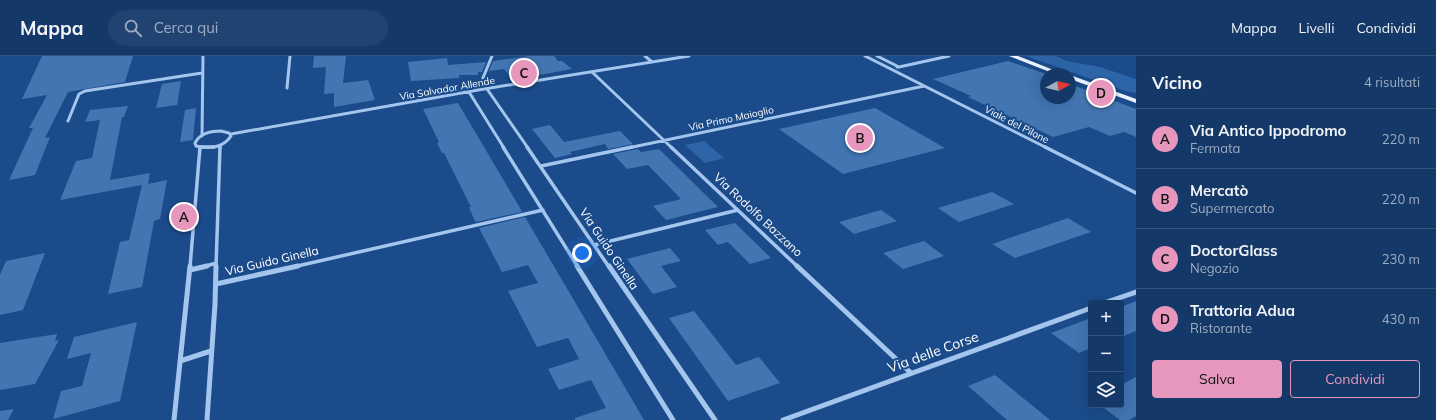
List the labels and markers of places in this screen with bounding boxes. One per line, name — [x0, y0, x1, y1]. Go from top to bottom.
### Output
pin: C — [511, 58, 537, 88]
pin: D — [1088, 78, 1114, 108]
pin: B — [847, 123, 873, 153]
pin: A — [171, 202, 197, 232]

